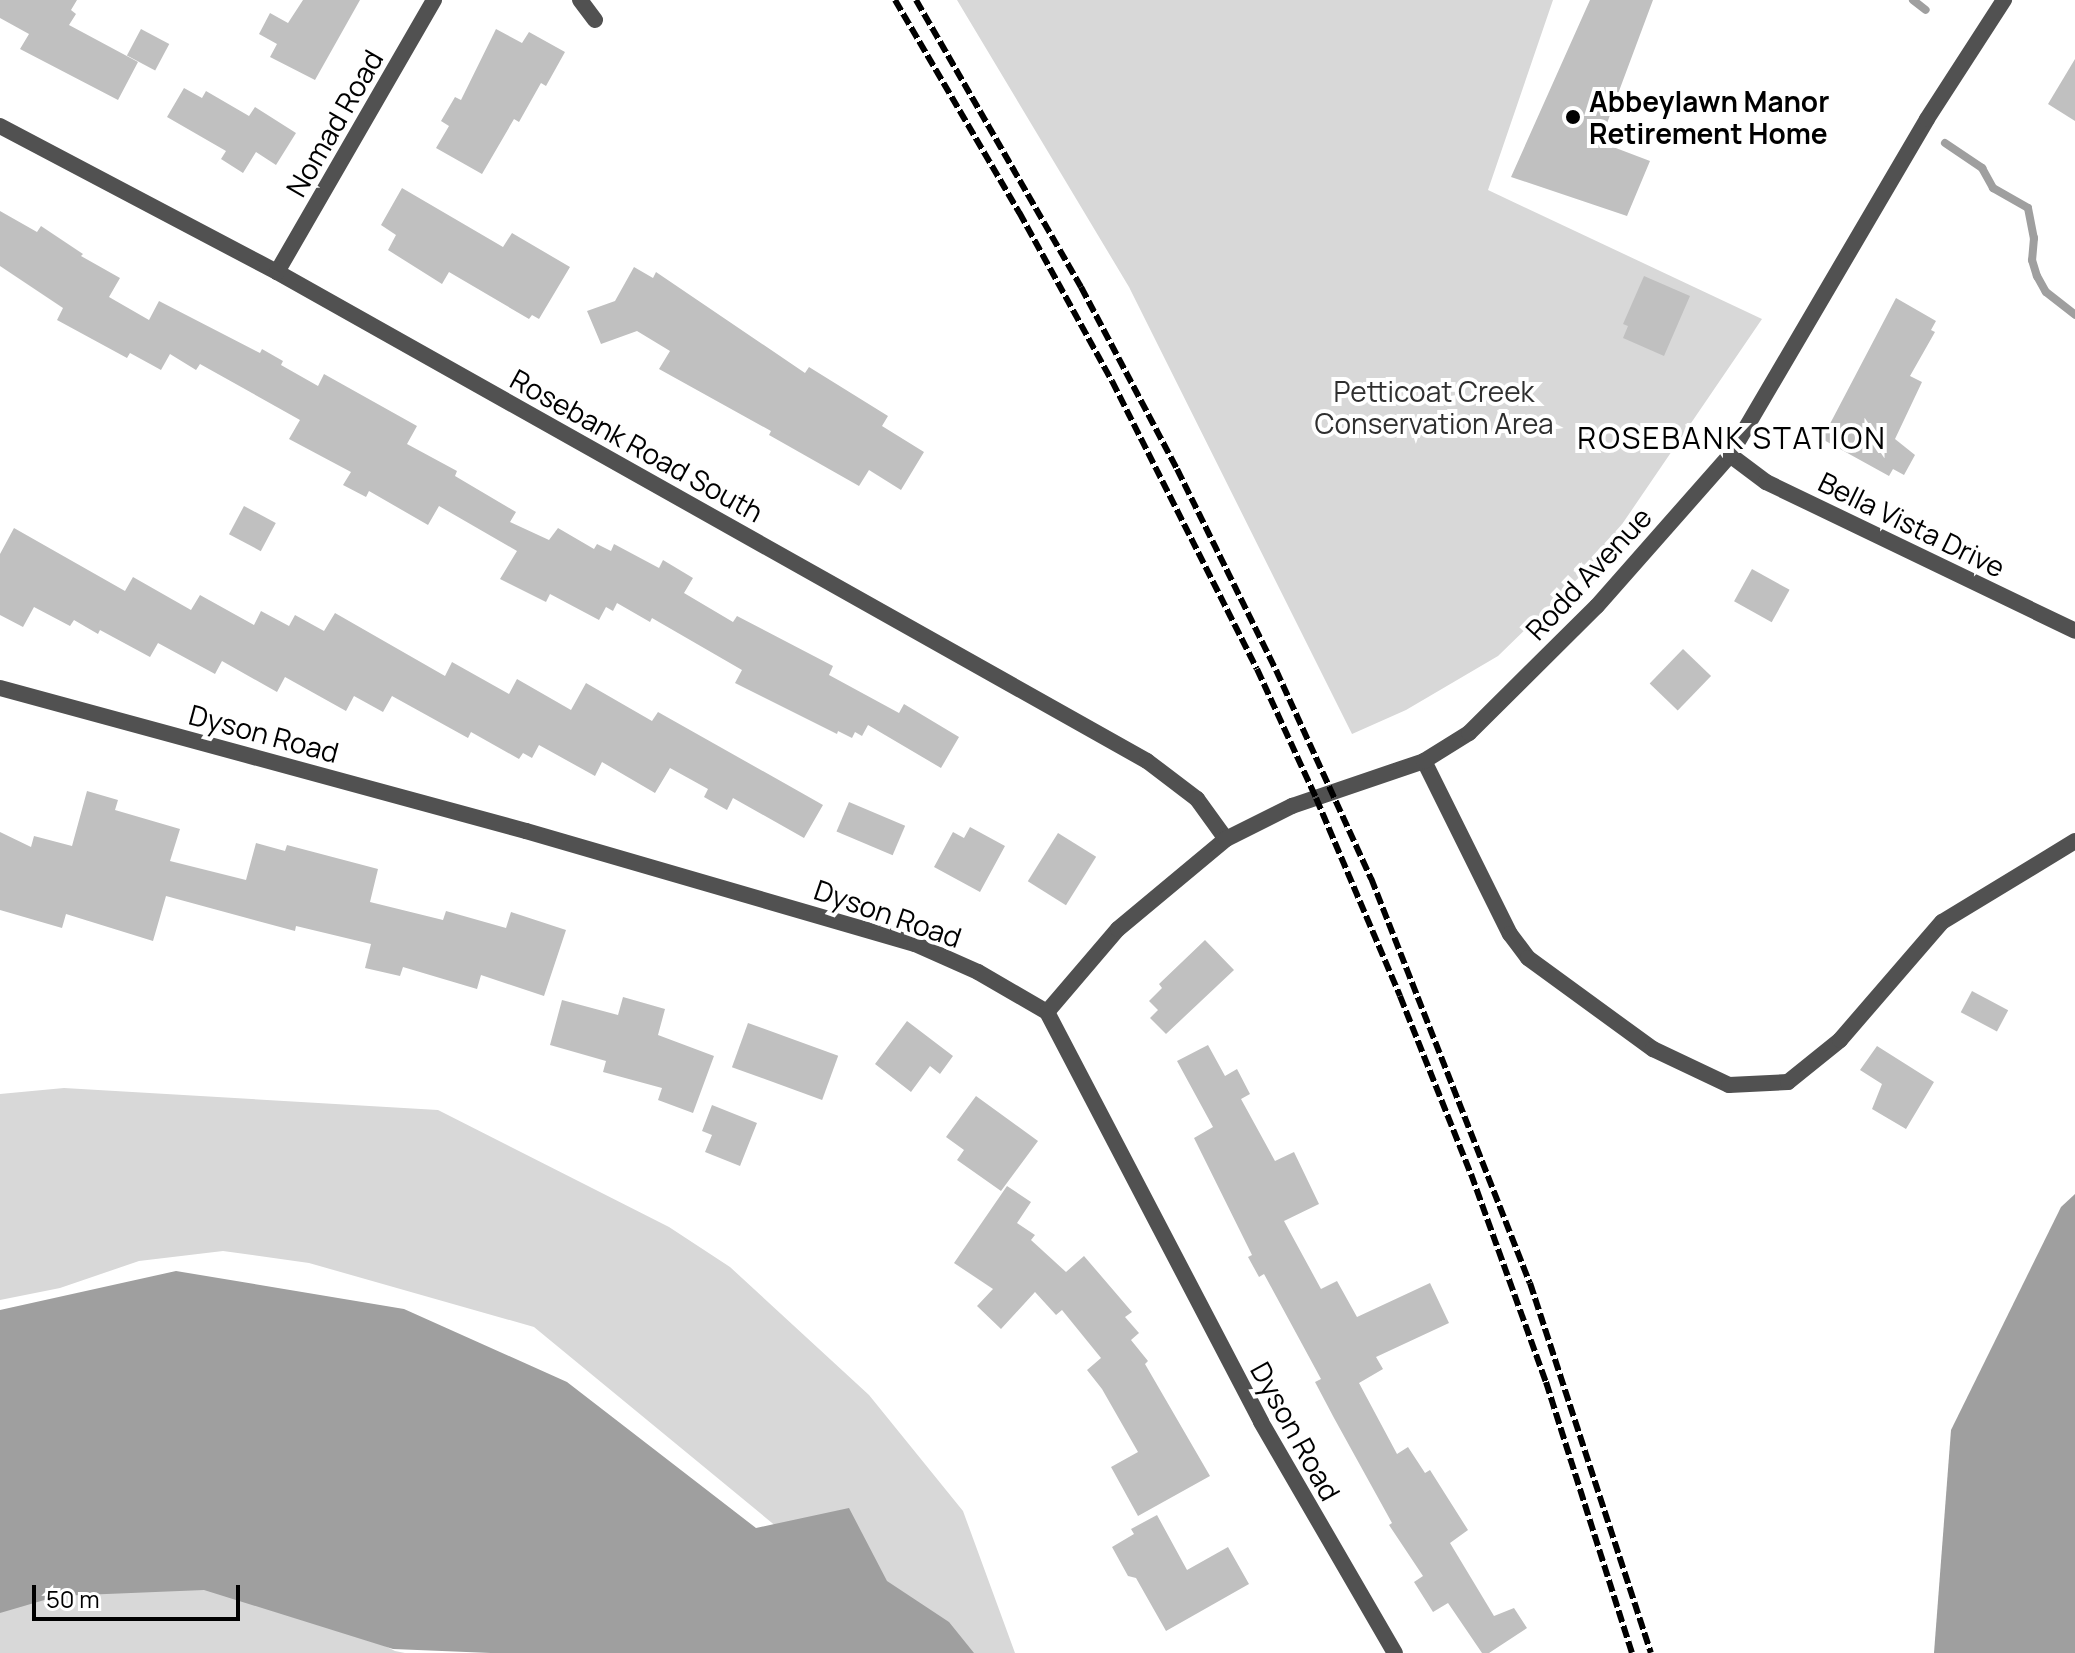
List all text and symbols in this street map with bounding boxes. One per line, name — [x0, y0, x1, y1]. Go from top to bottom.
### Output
street label: Nomad Road — [279, 44, 389, 202]
place label: Abbeylawn Manor Retirement Home — [1589, 84, 1829, 150]
marker: Abbeylawn Manor Retirement Home — [1564, 108, 1582, 126]
street label: Rosebank Road South — [505, 362, 769, 528]
park label: Petticoat Creek Conservation Area — [1314, 374, 1554, 440]
district label: ROSEBANK STATION — [1577, 420, 1887, 456]
street label: Bella Vista Drive — [1813, 464, 2011, 584]
street label: Rodd Avenue — [1518, 500, 1658, 646]
street label: Dyson Road — [186, 697, 342, 769]
street label: Dyson Road — [810, 872, 966, 954]
street label: Dyson Road — [1244, 1356, 1348, 1506]
scale bar — [36, 1569, 244, 1619]
text: 50 m — [46, 1582, 100, 1615]

